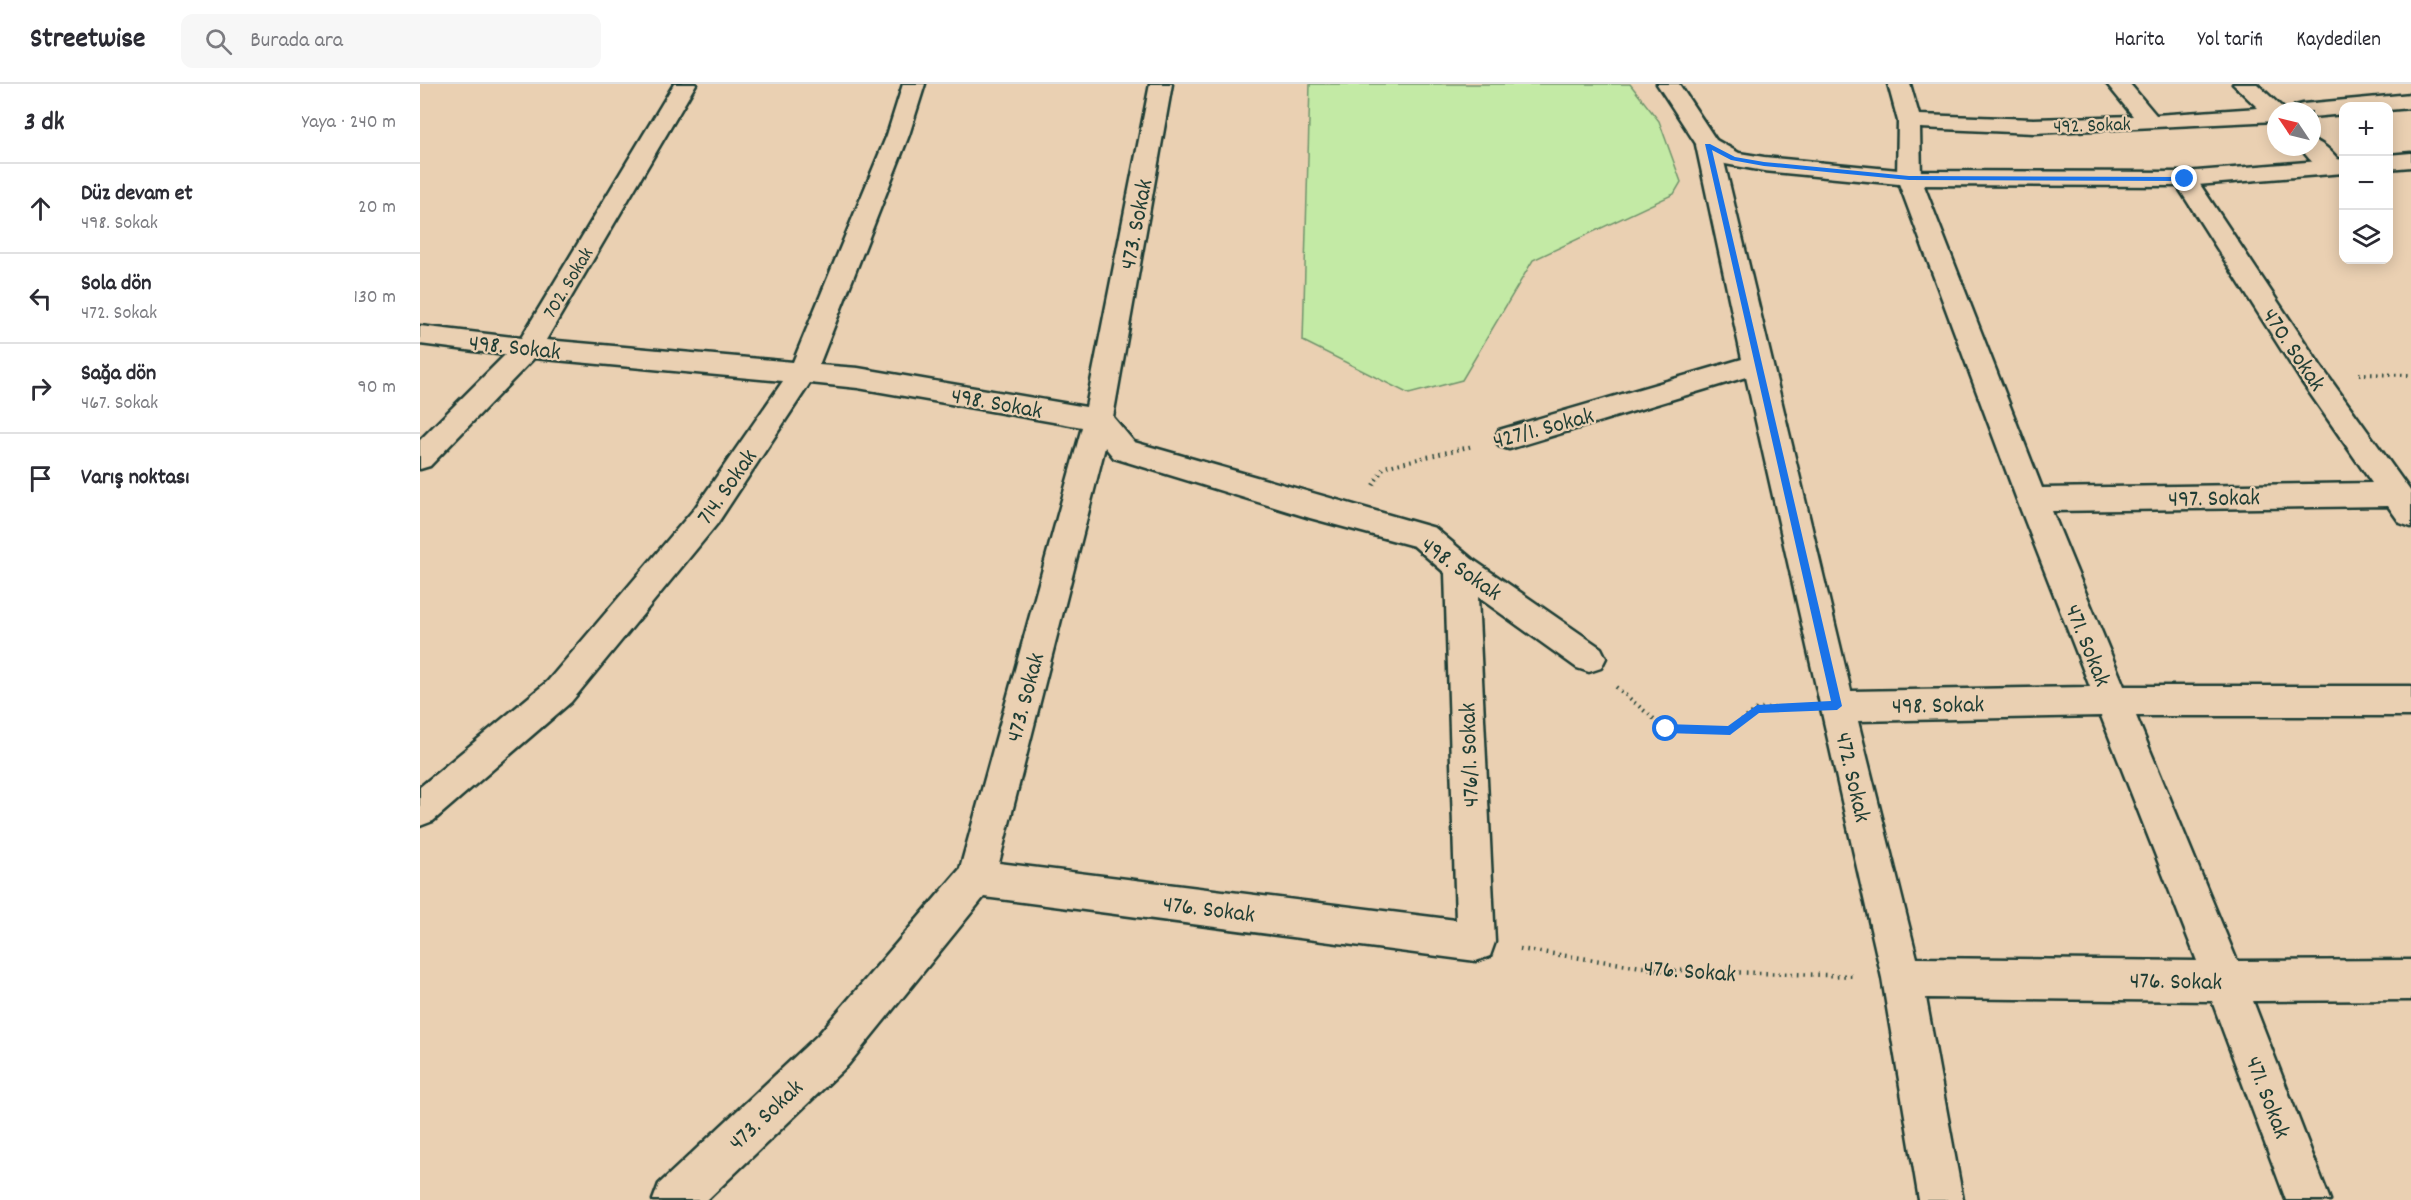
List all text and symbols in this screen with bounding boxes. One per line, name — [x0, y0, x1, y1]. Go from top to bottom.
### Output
search box — [181, 14, 601, 68]
text: Streetwise — [30, 21, 145, 61]
icon: search — [202, 25, 235, 58]
text: Burada ara — [250, 26, 343, 57]
text: Harita — [2115, 26, 2164, 56]
text: Yol tarifi — [2197, 26, 2263, 56]
text: Kaydedilen — [2296, 26, 2381, 56]
north arrow — [2267, 102, 2321, 156]
map controls — [2339, 102, 2393, 264]
button: + — [2339, 102, 2393, 156]
text: 3 dk — [24, 105, 64, 142]
text: Yaya · 240 m — [302, 109, 396, 137]
street label: 492. Sokak — [2053, 112, 2131, 142]
button: − — [2339, 156, 2393, 210]
route end — [2171, 165, 2197, 191]
street label: 473. Sokak — [1113, 176, 1163, 273]
text: Düz devam et — [81, 179, 193, 210]
icon: ahead — [24, 192, 57, 225]
text: 20 m — [358, 194, 396, 222]
text: 498. Sokak — [81, 210, 158, 238]
button: layers — [2339, 210, 2393, 264]
street label: 702. Sokak — [537, 243, 602, 324]
text: Sola dön — [81, 269, 151, 300]
icon: left — [24, 282, 57, 315]
text: 130 m — [354, 284, 396, 312]
text: 472. Sokak — [81, 300, 157, 328]
street label: 470. Sokak — [2252, 302, 2333, 399]
street label: 498. Sokak — [467, 327, 562, 371]
text: Sağa dön — [81, 359, 156, 390]
icon: right — [24, 372, 57, 405]
text: 90 m — [358, 374, 396, 402]
street label: 498. Sokak — [948, 380, 1045, 430]
text: 467. Sokak — [81, 390, 158, 418]
street label: 427/1. Sokak — [1489, 400, 1598, 460]
street label: 714. Sokak — [690, 443, 767, 533]
icon: arrive — [24, 462, 57, 495]
text: Varış noktası — [81, 463, 189, 494]
street label: 497. Sokak — [2168, 482, 2260, 518]
street label: 498. Sokak — [1413, 530, 1508, 611]
street label: 471. Sokak — [2054, 600, 2118, 692]
street label: 473. Sokak — [999, 649, 1055, 746]
street label: 498. Sokak — [1892, 689, 1984, 725]
street label: 476/1. Sokak — [1452, 702, 1490, 808]
route start — [1652, 715, 1678, 741]
street label: 472. Sokak — [1824, 729, 1878, 826]
street label: 476. Sokak — [1161, 888, 1257, 933]
street label: 476. Sokak — [1642, 953, 1737, 993]
street label: 476. Sokak — [2129, 965, 2223, 1001]
street label: 471. Sokak — [2235, 1052, 2297, 1144]
street label: 473. Sokak — [722, 1073, 812, 1160]

